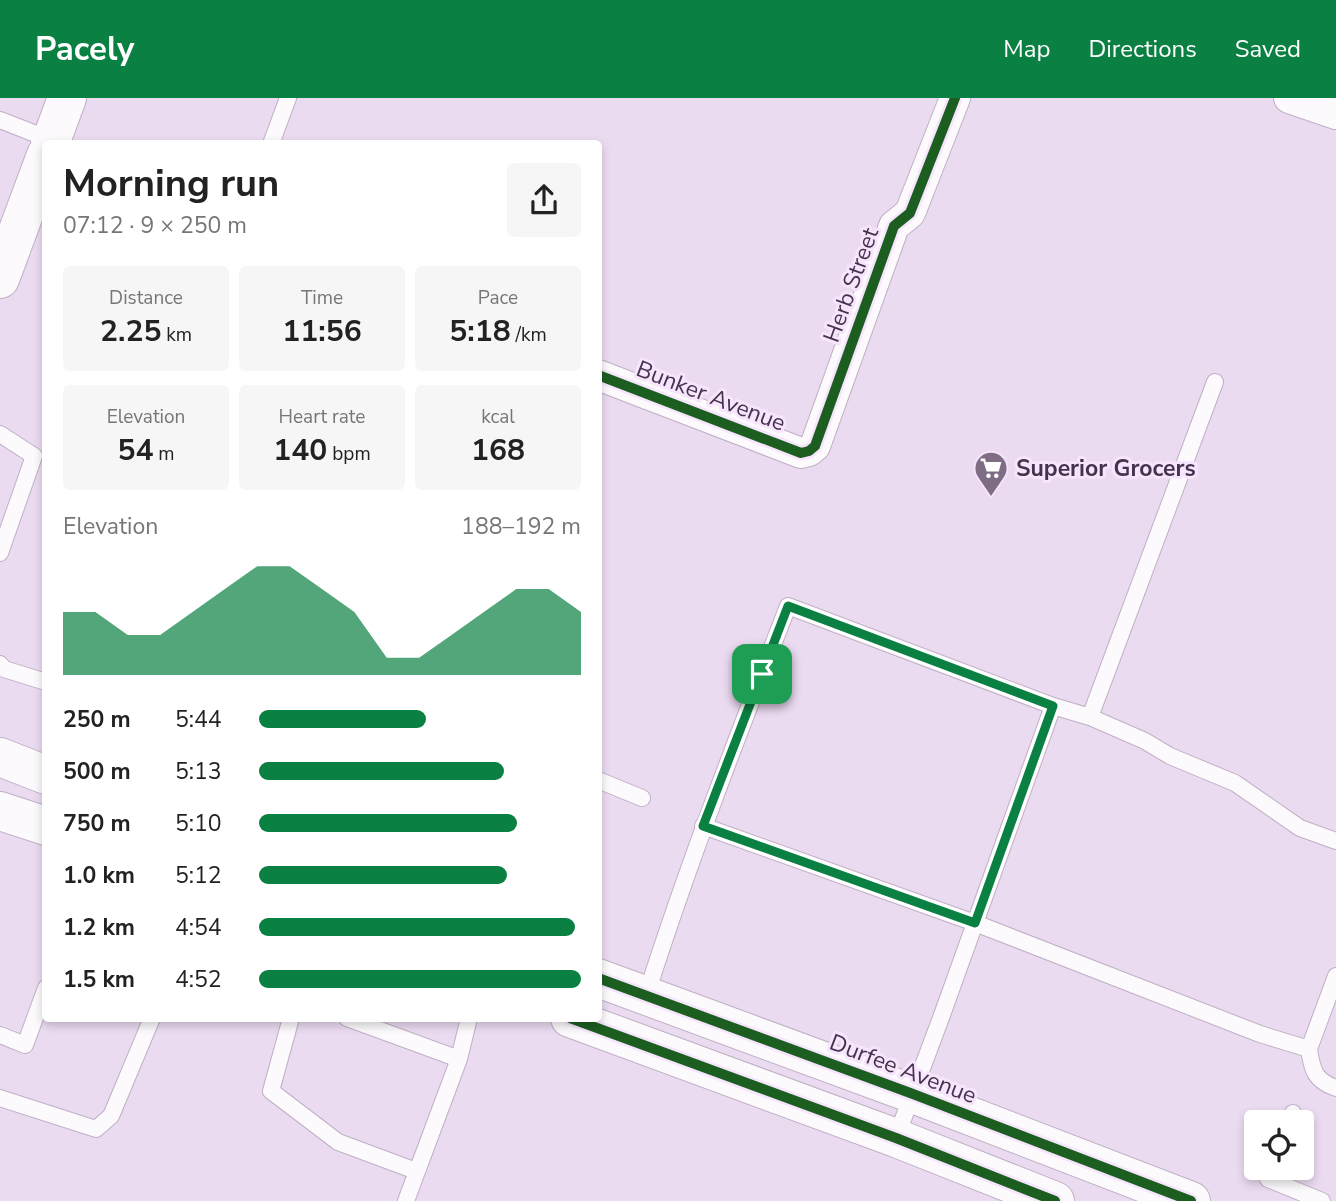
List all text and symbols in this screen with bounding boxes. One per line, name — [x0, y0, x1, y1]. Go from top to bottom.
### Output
text: Pacely — [35, 27, 134, 72]
text: Map — [1003, 33, 1050, 65]
text: Directions — [1088, 33, 1197, 65]
text: Saved — [1235, 33, 1301, 65]
text: Morning run — [63, 158, 279, 209]
button: share — [507, 163, 581, 237]
text: 07:12 · 9 × 250 m — [63, 210, 247, 241]
street label: Herb Street — [816, 222, 886, 347]
text: Distance — [109, 285, 183, 311]
text: Time — [301, 285, 343, 311]
text: Pace — [478, 285, 518, 311]
text: 2.25 — [100, 311, 161, 352]
text: 11:56 — [282, 311, 362, 352]
text: 5:18 — [449, 311, 511, 352]
text: km — [161, 322, 192, 348]
text: /km — [511, 322, 547, 348]
street label: Bunker Avenue — [632, 353, 790, 439]
text: Elevation — [107, 404, 185, 430]
text: Heart rate — [279, 404, 365, 430]
text: kcal — [481, 404, 515, 430]
text: 54 — [117, 430, 153, 471]
text: 140 — [273, 430, 327, 471]
text: 168 — [471, 430, 525, 471]
text: m — [153, 441, 175, 467]
text: bpm — [327, 441, 371, 467]
supermarket icon: Superior Grocers — [972, 449, 1010, 498]
place label: Superior Grocers — [1016, 453, 1196, 484]
text: Elevation — [63, 511, 158, 542]
text: 188–192 m — [461, 511, 581, 542]
pin — [732, 644, 792, 704]
icon: arrive — [743, 655, 781, 693]
text: 250 m — [63, 704, 131, 735]
text: 5:44 — [175, 704, 222, 735]
text: 500 m — [63, 756, 131, 787]
text: 5:13 — [175, 756, 222, 787]
text: 750 m — [63, 808, 131, 839]
text: 5:10 — [175, 808, 222, 839]
text: 1.0 km — [63, 860, 135, 891]
text: 5:12 — [175, 860, 222, 891]
text: 1.2 km — [63, 912, 135, 943]
text: 4:54 — [175, 912, 222, 943]
text: 1.5 km — [63, 964, 135, 995]
text: 4:52 — [175, 964, 222, 995]
street label: Durfee Avenue — [825, 1027, 981, 1111]
map controls — [1244, 1110, 1314, 1180]
button: locate — [1244, 1110, 1314, 1180]

